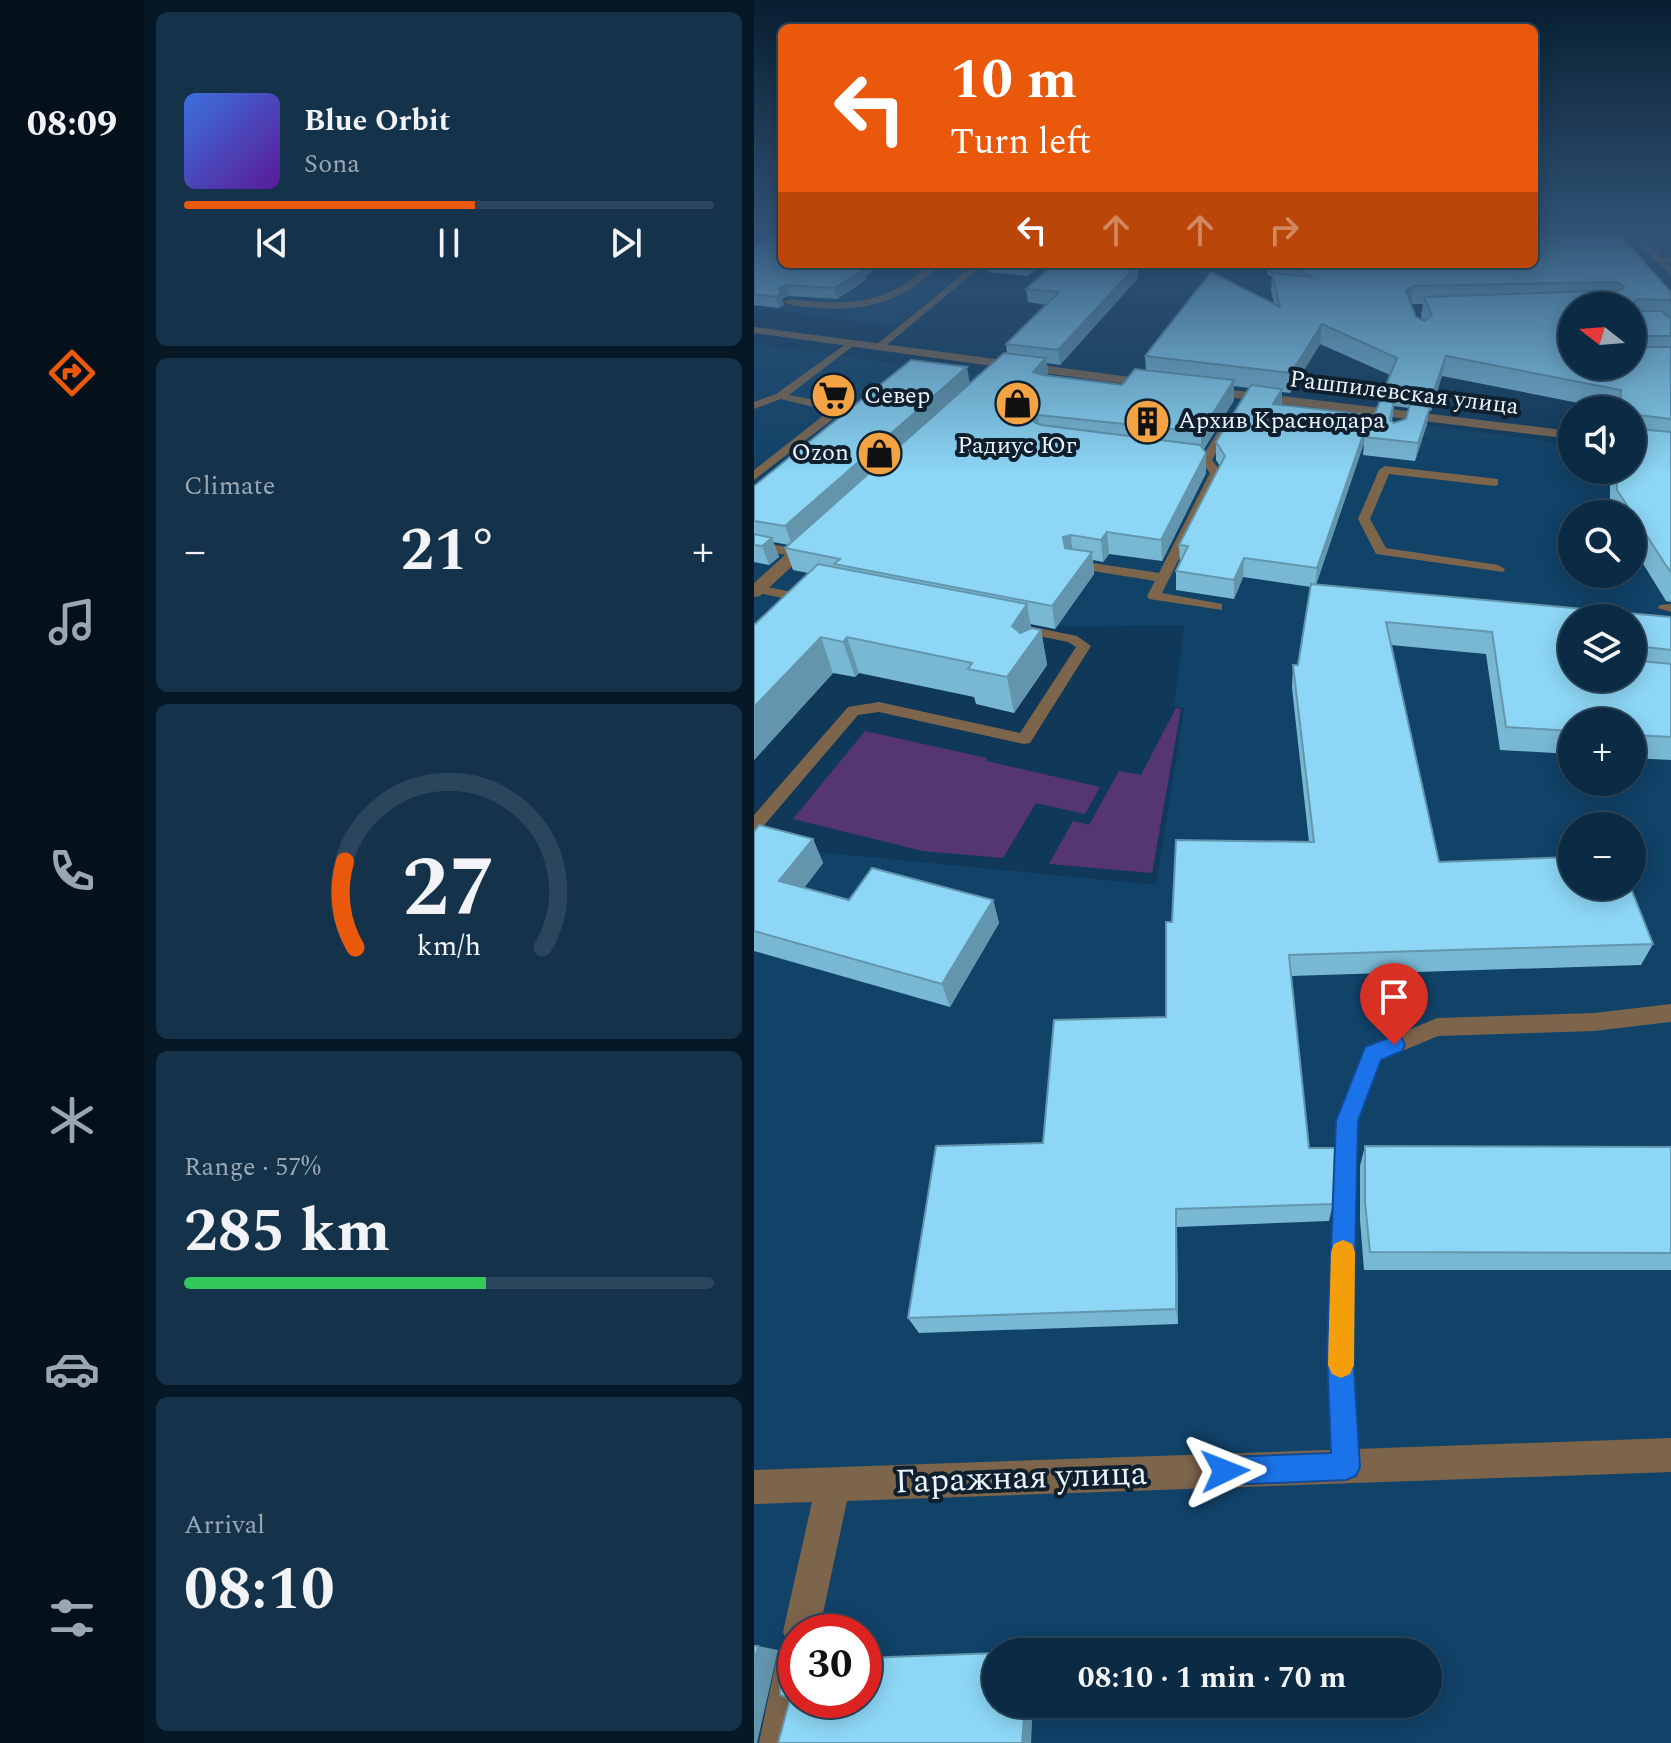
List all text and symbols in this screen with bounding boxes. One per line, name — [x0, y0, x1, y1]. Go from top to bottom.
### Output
text: 10 m — [950, 38, 1077, 123]
icon: left — [818, 56, 922, 160]
text: 08:09 — [27, 97, 117, 152]
text: Blue Orbit — [304, 98, 450, 144]
text: Turn left — [950, 115, 1091, 170]
text: Sona — [304, 144, 360, 184]
icon: left — [1010, 208, 1054, 252]
icon: ahead — [1094, 208, 1138, 252]
icon: ahead — [1178, 208, 1222, 252]
icon: right — [1262, 208, 1306, 252]
icon: previous — [250, 221, 294, 265]
icon: pause — [427, 221, 471, 265]
icon: next — [604, 221, 648, 265]
north arrow — [1558, 292, 1646, 380]
map controls — [1558, 292, 1646, 900]
icon: directions — [44, 345, 100, 401]
street label: Рашпилевская улица — [1287, 361, 1521, 425]
supermarket icon: Север — [809, 372, 857, 420]
place label: Север — [864, 378, 930, 414]
shop icon: Радиус Юг — [993, 380, 1041, 428]
button: sound — [1558, 396, 1646, 484]
building icon: Архив Краснодара — [1123, 397, 1171, 445]
place label: Архив Краснодара — [1178, 403, 1385, 439]
place label: Радиус Юг — [957, 428, 1077, 464]
shop icon: Ozon — [856, 429, 904, 477]
place label: Ozon — [791, 435, 849, 471]
text: Climate — [184, 466, 275, 506]
button: search — [1558, 500, 1646, 588]
text: 21° — [400, 505, 498, 597]
text: − — [184, 518, 206, 585]
text: + — [692, 518, 714, 585]
icon: music — [44, 594, 100, 650]
button: layers — [1558, 604, 1646, 692]
button: + — [1558, 708, 1646, 796]
button: − — [1558, 812, 1646, 900]
text: 27 — [402, 825, 496, 952]
icon: phone — [44, 843, 100, 899]
text: km/h — [417, 925, 481, 968]
pin — [1360, 963, 1428, 1045]
icon: arrive — [1372, 975, 1416, 1019]
icon: climate — [44, 1092, 100, 1148]
text: Range · 57% — [184, 1147, 321, 1187]
text: 285 km — [184, 1186, 390, 1278]
icon: car — [44, 1341, 100, 1397]
position arrow — [1183, 1429, 1267, 1513]
street label: Гаражная улица — [894, 1448, 1148, 1508]
text: Arrival — [184, 1505, 265, 1545]
text: 08:10 — [184, 1544, 335, 1636]
icon: filters — [44, 1590, 100, 1646]
speed limit sign: 30 — [778, 1614, 882, 1718]
text: 08:10 · 1 min · 70 m — [1078, 1655, 1346, 1701]

